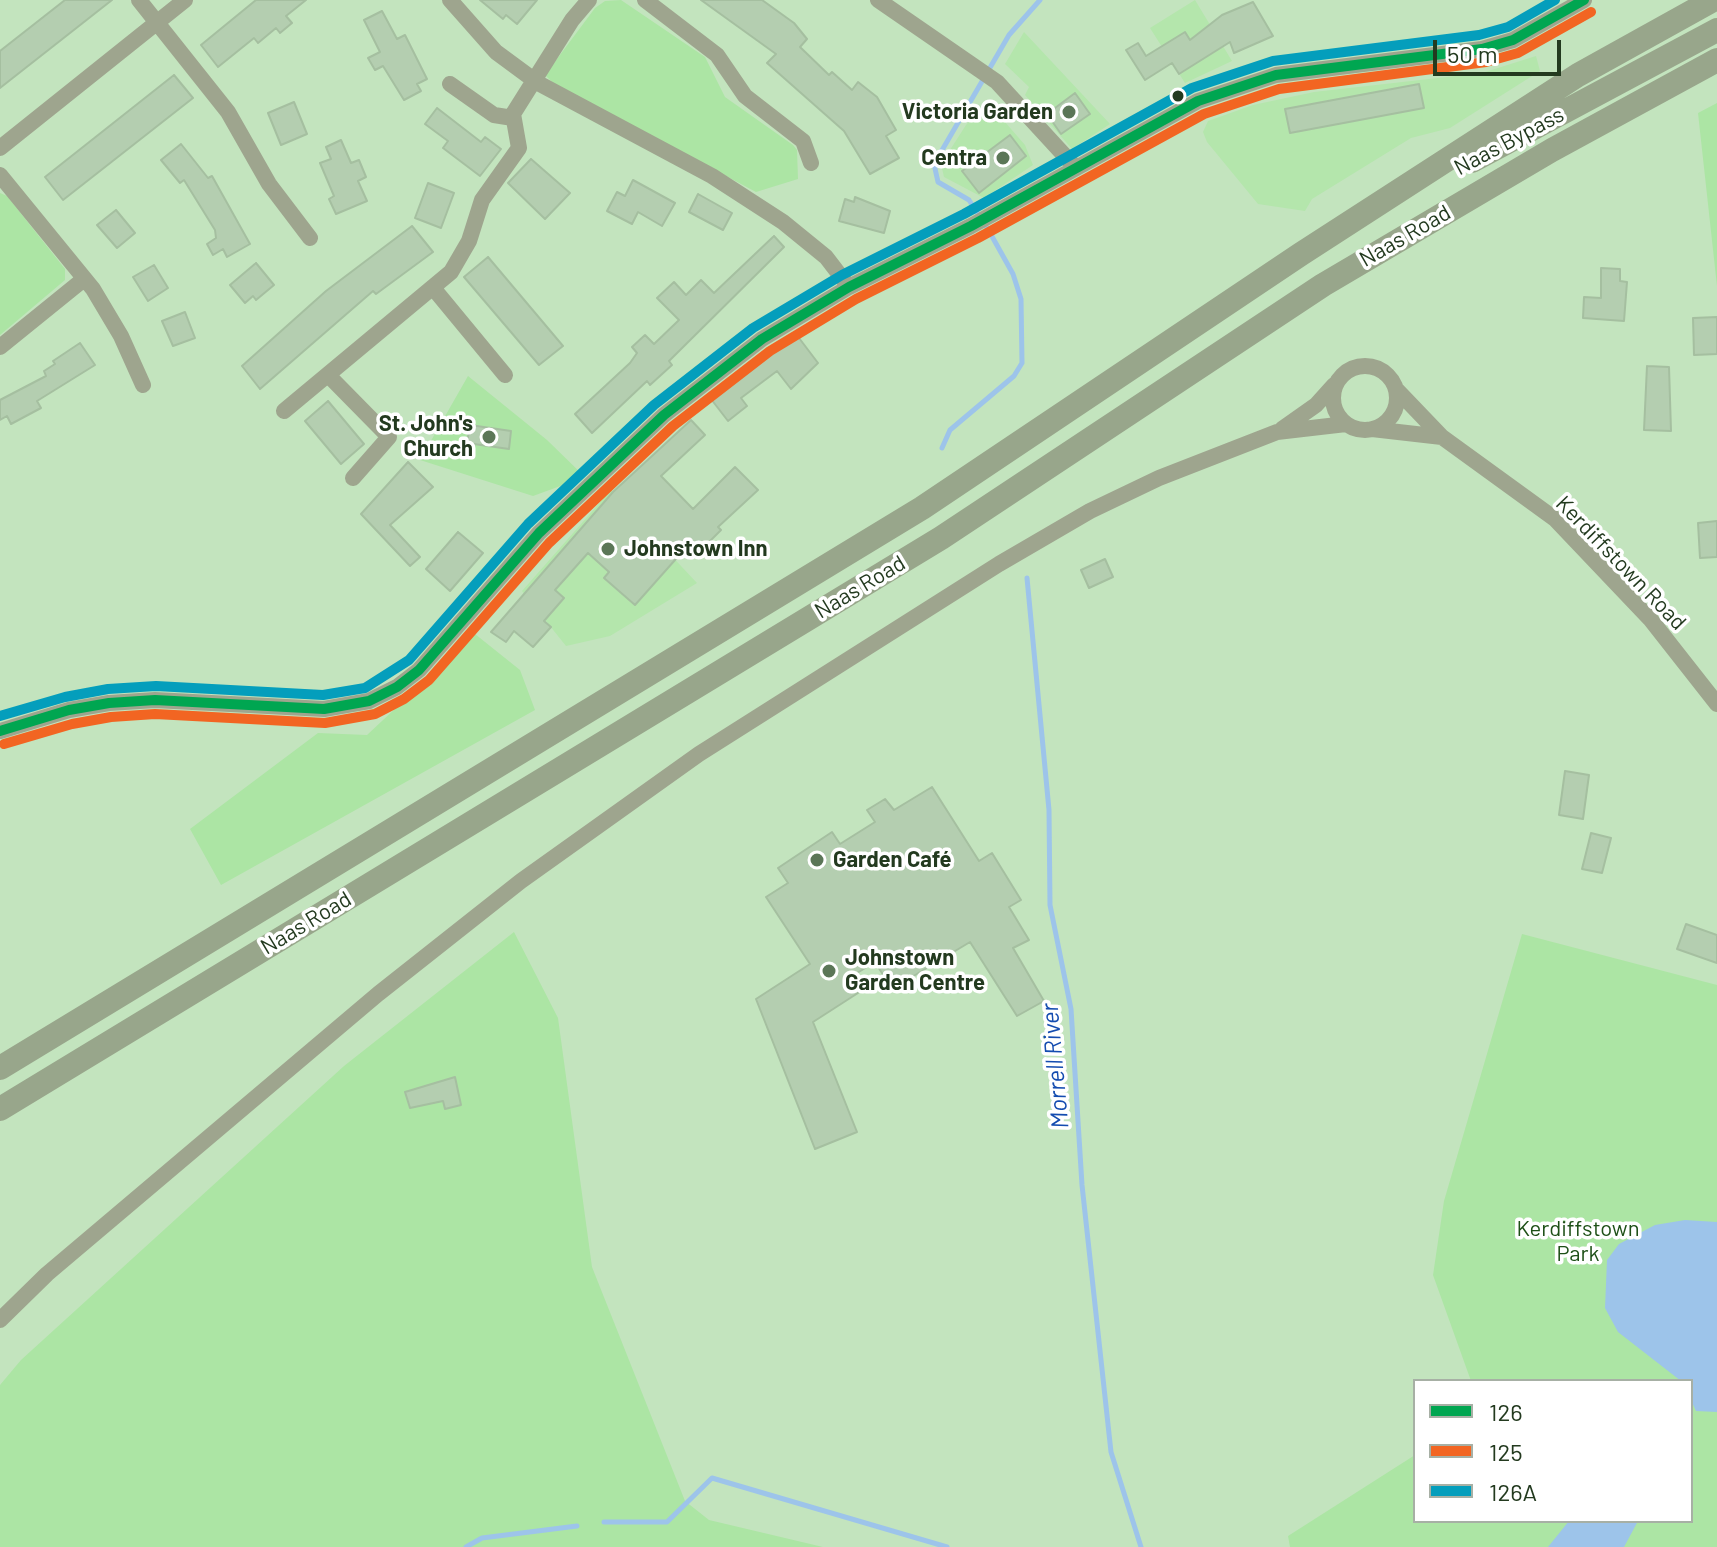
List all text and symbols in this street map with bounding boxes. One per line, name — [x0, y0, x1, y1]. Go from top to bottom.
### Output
scale bar — [1437, 24, 1565, 74]
text: 50 m — [1447, 39, 1498, 68]
unlabelled marker — [1170, 88, 1186, 104]
place label: Victoria Garden — [902, 99, 1053, 125]
street label: Naas Bypass — [1450, 101, 1568, 181]
marker: Victoria Garden — [1060, 103, 1078, 121]
place label: Centra — [921, 145, 987, 171]
marker: Centra — [994, 149, 1012, 167]
street label: Naas Road — [1355, 199, 1455, 273]
place label: St. John's Church — [379, 411, 473, 462]
marker: St. John's Church — [480, 428, 498, 446]
street label: Kerdiffstown Road — [1550, 490, 1692, 636]
place label: Johnstown Inn — [624, 536, 768, 562]
marker: Johnstown Inn — [599, 540, 617, 558]
street label: Naas Road — [810, 550, 910, 624]
place label: Garden Café — [833, 847, 952, 873]
marker: Garden Café — [808, 851, 826, 869]
street label: Naas Road — [256, 886, 356, 960]
place label: Johnstown Garden Centre — [845, 945, 985, 996]
marker: Johnstown Garden Centre — [820, 962, 838, 980]
water label: Morrell River — [1035, 1002, 1075, 1130]
park label: Kerdiffstown Park — [1516, 1216, 1640, 1268]
legend — [1413, 1379, 1693, 1523]
text: 126 — [1489, 1397, 1523, 1426]
text: 125 — [1489, 1437, 1523, 1466]
text: 126A — [1489, 1477, 1537, 1506]

